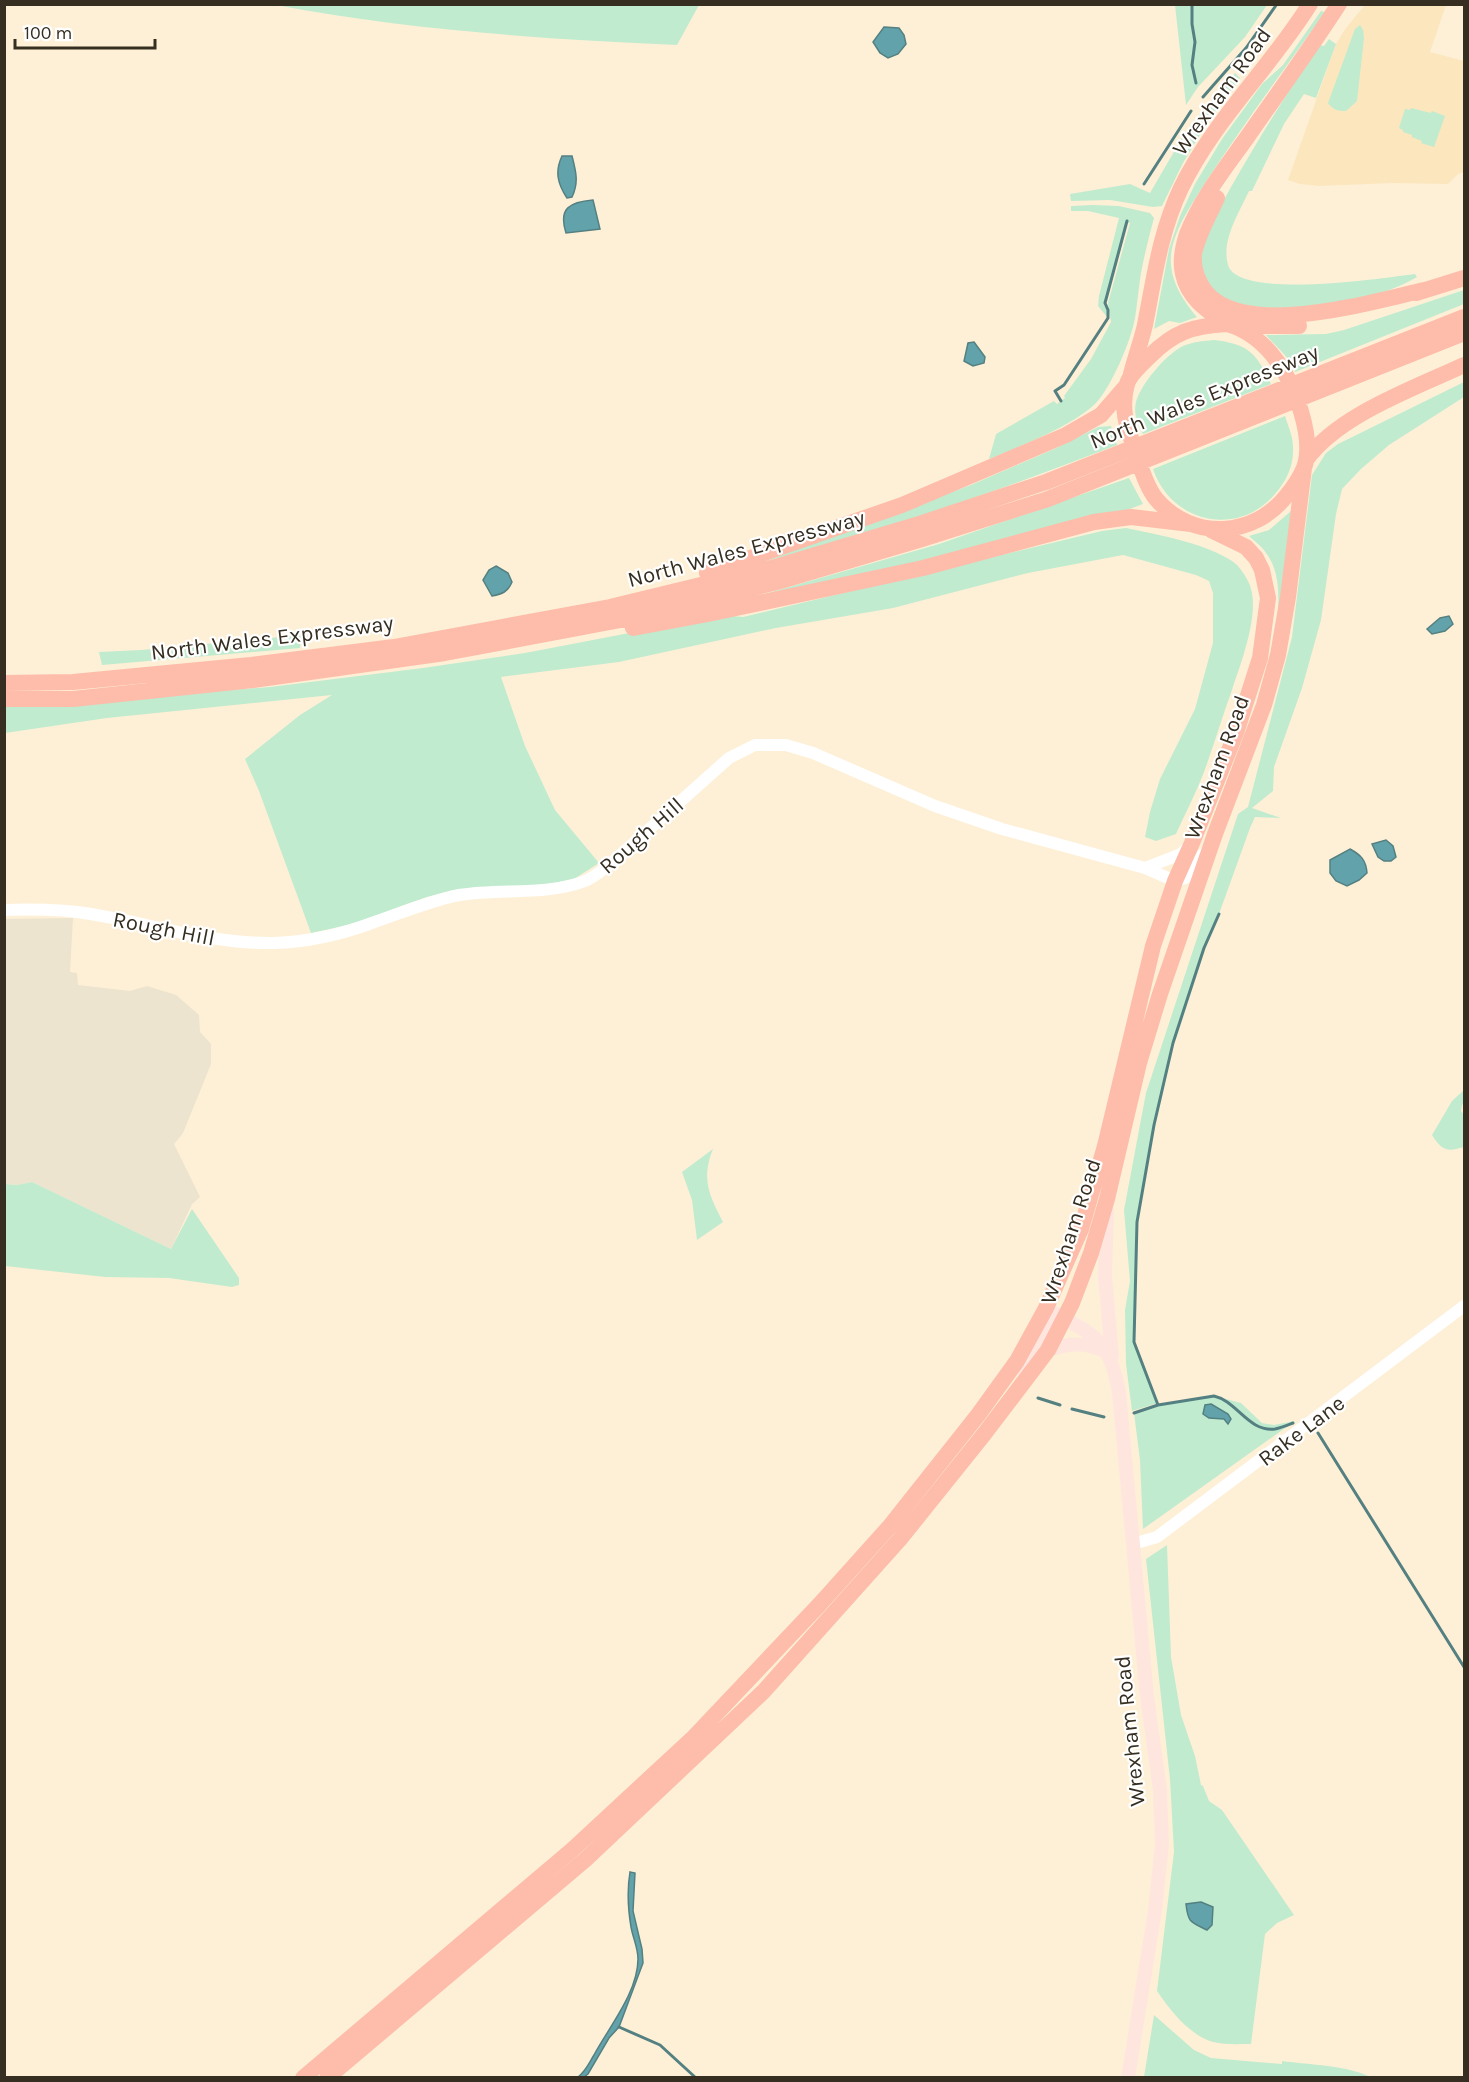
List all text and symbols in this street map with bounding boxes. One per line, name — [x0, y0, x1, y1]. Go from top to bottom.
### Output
scale bar — [15, 12, 154, 50]
text: 100 m — [24, 22, 72, 44]
street label: Wrexham Road — [1167, 23, 1277, 160]
street label: North Wales Expressway — [1086, 339, 1322, 455]
street label: North Wales Expressway — [625, 505, 868, 593]
street label: North Wales Expressway — [149, 610, 395, 666]
street label: Wrexham Road — [1179, 692, 1255, 843]
street label: Rough Hill — [594, 792, 689, 879]
street label: Rough Hill — [111, 906, 217, 952]
street label: Wrexham Road — [1035, 1155, 1107, 1307]
street label: Rake Lane — [1253, 1390, 1350, 1472]
street label: Wrexham Road — [1109, 1654, 1151, 1807]

